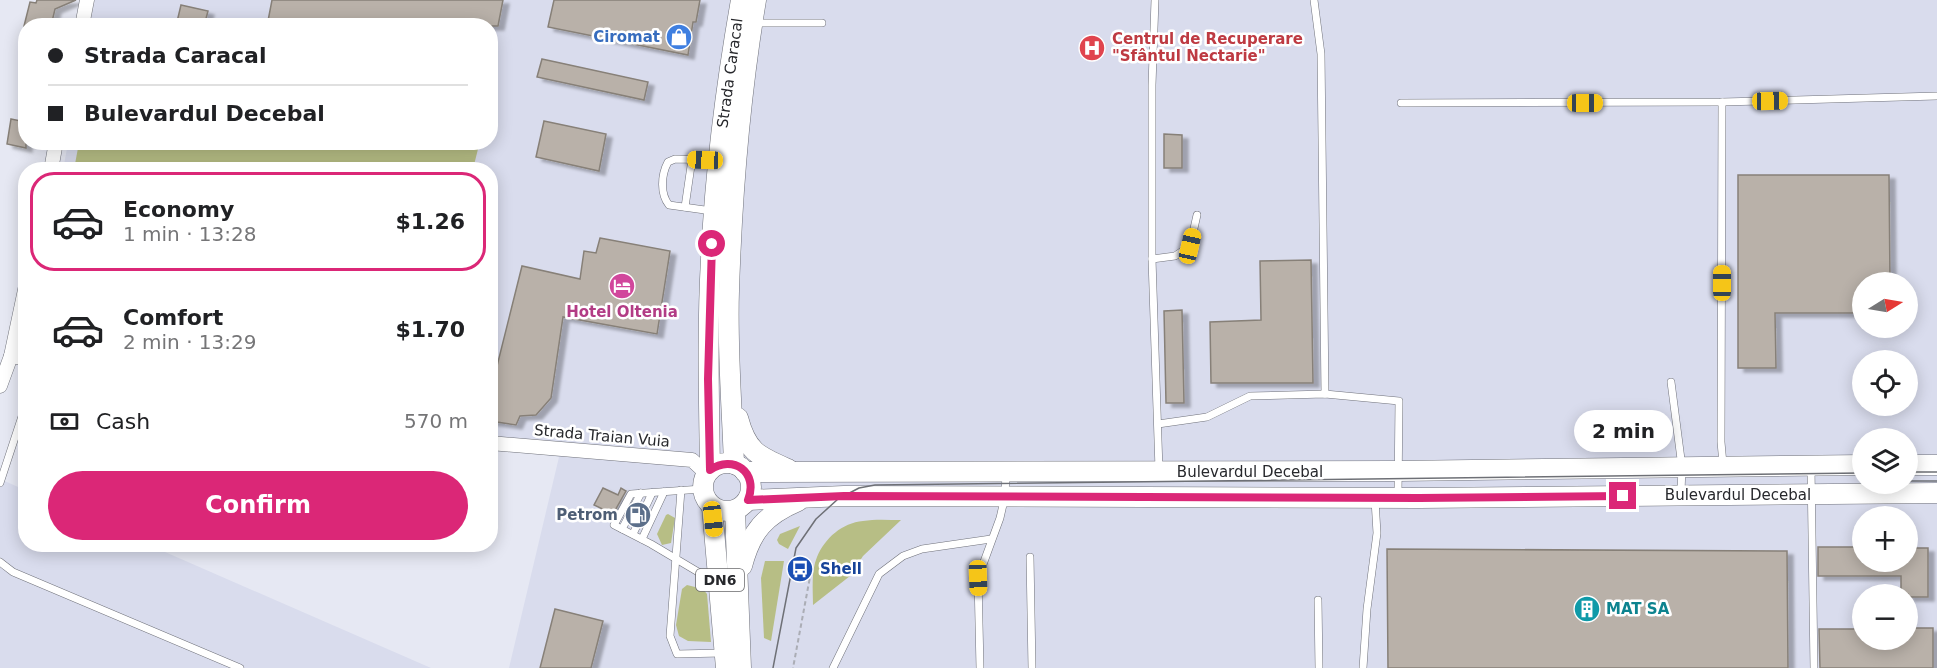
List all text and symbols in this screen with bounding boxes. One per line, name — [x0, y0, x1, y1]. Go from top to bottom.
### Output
street label: Strada Caracal — [713, 17, 747, 129]
shop icon: Ciromat — [664, 22, 694, 52]
place label: Ciromat — [593, 28, 660, 46]
place label: Centrul de Recuperare "Sfântul Nectarie" — [1112, 30, 1303, 65]
hospital icon: Centrul de Recuperare "Sfântul Nectarie" — [1077, 33, 1107, 63]
text: Strada Caracal — [84, 43, 266, 68]
car — [1752, 92, 1788, 110]
car — [1567, 94, 1603, 112]
text: Bulevardul Decebal — [84, 101, 325, 126]
car — [687, 150, 723, 170]
icon: car — [51, 195, 105, 249]
text: Economy — [123, 197, 234, 222]
text: $1.26 — [395, 209, 465, 234]
text: 1 min · 13:28 — [123, 222, 257, 246]
car — [1177, 226, 1203, 266]
route start — [698, 230, 725, 257]
car — [1713, 265, 1731, 301]
hotel icon: Hotel Oltenia — [607, 271, 637, 301]
north arrow — [1852, 272, 1918, 338]
map controls — [1852, 272, 1918, 650]
icon: car — [51, 303, 105, 357]
place label: Hotel Oltenia — [566, 303, 678, 321]
text: Comfort — [123, 305, 223, 330]
text: $1.70 — [395, 317, 465, 342]
text: 2 min · 13:29 — [123, 330, 257, 354]
button: locate — [1852, 350, 1918, 416]
icon: cash — [48, 405, 81, 438]
text: Cash — [96, 409, 150, 434]
text: 570 m — [404, 409, 468, 433]
callout: 2 min — [1574, 409, 1672, 451]
text: 2 min — [1592, 419, 1655, 443]
street label: Strada Traian Vuia — [533, 421, 671, 451]
button: layers — [1852, 428, 1918, 494]
street label: Bulevardul Decebal — [1177, 463, 1323, 481]
button: Confirm — [48, 471, 468, 540]
route end — [1609, 482, 1636, 509]
street label: Bulevardul Decebal — [1665, 486, 1811, 504]
fuel station icon: Petrom — [623, 500, 653, 530]
car — [702, 500, 724, 538]
place label: Petrom — [556, 506, 618, 524]
button: + — [1852, 506, 1918, 572]
bus stop icon: Shell — [785, 554, 815, 584]
place label: Shell — [820, 560, 862, 578]
car — [968, 560, 988, 596]
road number: DN6 — [696, 569, 744, 591]
button: − — [1852, 584, 1918, 650]
building icon: MAT SA — [1572, 594, 1602, 624]
place label: MAT SA — [1606, 600, 1670, 618]

